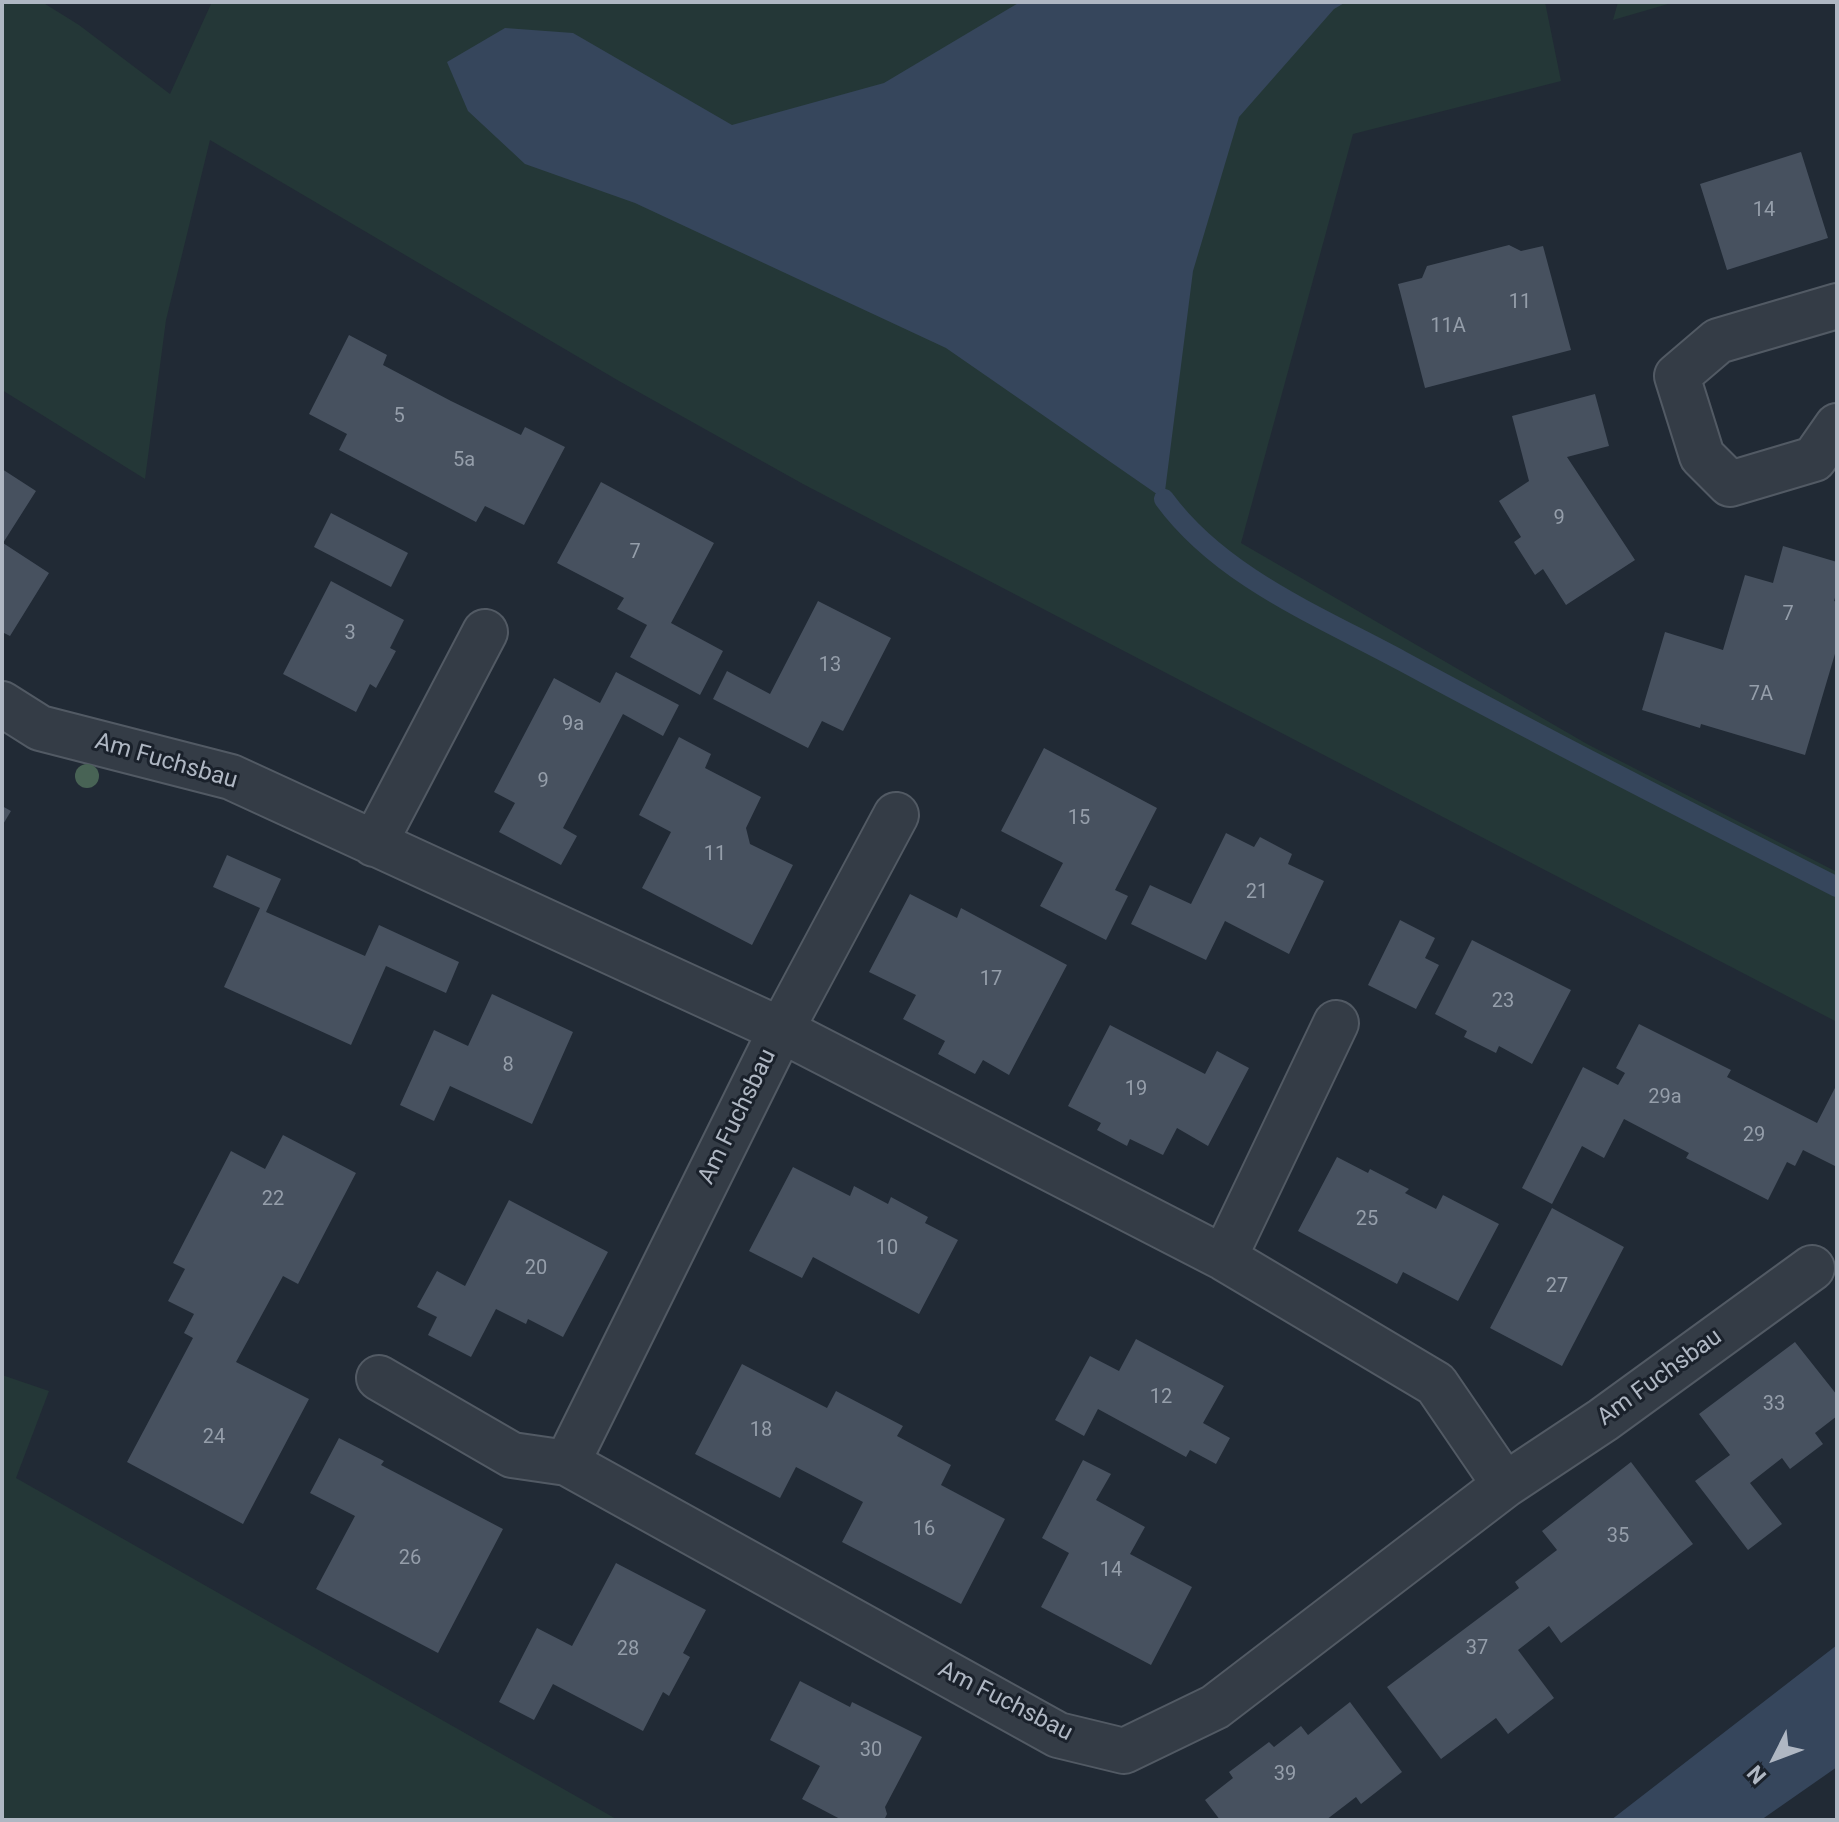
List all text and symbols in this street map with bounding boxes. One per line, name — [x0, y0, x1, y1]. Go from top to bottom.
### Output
house number: 14 — [1753, 199, 1775, 223]
house number: 11 — [1509, 291, 1531, 315]
house number: 11A — [1430, 315, 1466, 339]
house number: 5 — [393, 405, 405, 429]
house number: 5a — [453, 449, 475, 473]
house number: 9 — [1553, 507, 1565, 531]
house number: 7 — [629, 541, 641, 565]
house number: 7 — [1782, 603, 1794, 627]
house number: 3 — [344, 622, 356, 646]
house number: 13 — [819, 654, 841, 678]
house number: 7A — [1749, 683, 1773, 707]
house number: 9a — [562, 713, 584, 737]
street label: Am Fuchsbau — [91, 728, 241, 796]
house number: 9 — [537, 770, 549, 794]
house number: 15 — [1068, 807, 1090, 831]
house number: 11 — [704, 843, 726, 867]
house number: 21 — [1246, 881, 1268, 905]
house number: 17 — [980, 968, 1002, 992]
house number: 23 — [1492, 990, 1514, 1014]
street label: Am Fuchsbau — [693, 1045, 783, 1189]
house number: 8 — [502, 1054, 514, 1078]
house number: 19 — [1125, 1078, 1147, 1102]
house number: 29a — [1648, 1086, 1682, 1110]
house number: 29 — [1743, 1124, 1765, 1148]
house number: 22 — [262, 1188, 284, 1212]
house number: 25 — [1356, 1208, 1378, 1232]
house number: 10 — [876, 1237, 898, 1261]
house number: 20 — [525, 1257, 547, 1281]
house number: 27 — [1546, 1275, 1568, 1299]
street label: Am Fuchsbau — [1592, 1323, 1728, 1433]
house number: 12 — [1150, 1386, 1172, 1410]
house number: 33 — [1763, 1393, 1785, 1417]
house number: 18 — [750, 1419, 772, 1443]
house number: 24 — [203, 1426, 225, 1450]
house number: 16 — [913, 1518, 935, 1542]
house number: 35 — [1607, 1525, 1629, 1549]
house number: 26 — [399, 1547, 421, 1571]
house number: 14 — [1100, 1559, 1122, 1583]
house number: 37 — [1466, 1637, 1488, 1661]
house number: 28 — [617, 1638, 639, 1662]
street label: Am Fuchsbau — [933, 1656, 1077, 1748]
north arrow — [1735, 1718, 1815, 1798]
house number: 30 — [860, 1739, 882, 1763]
text: N — [1742, 1760, 1771, 1789]
house number: 39 — [1274, 1763, 1296, 1787]

